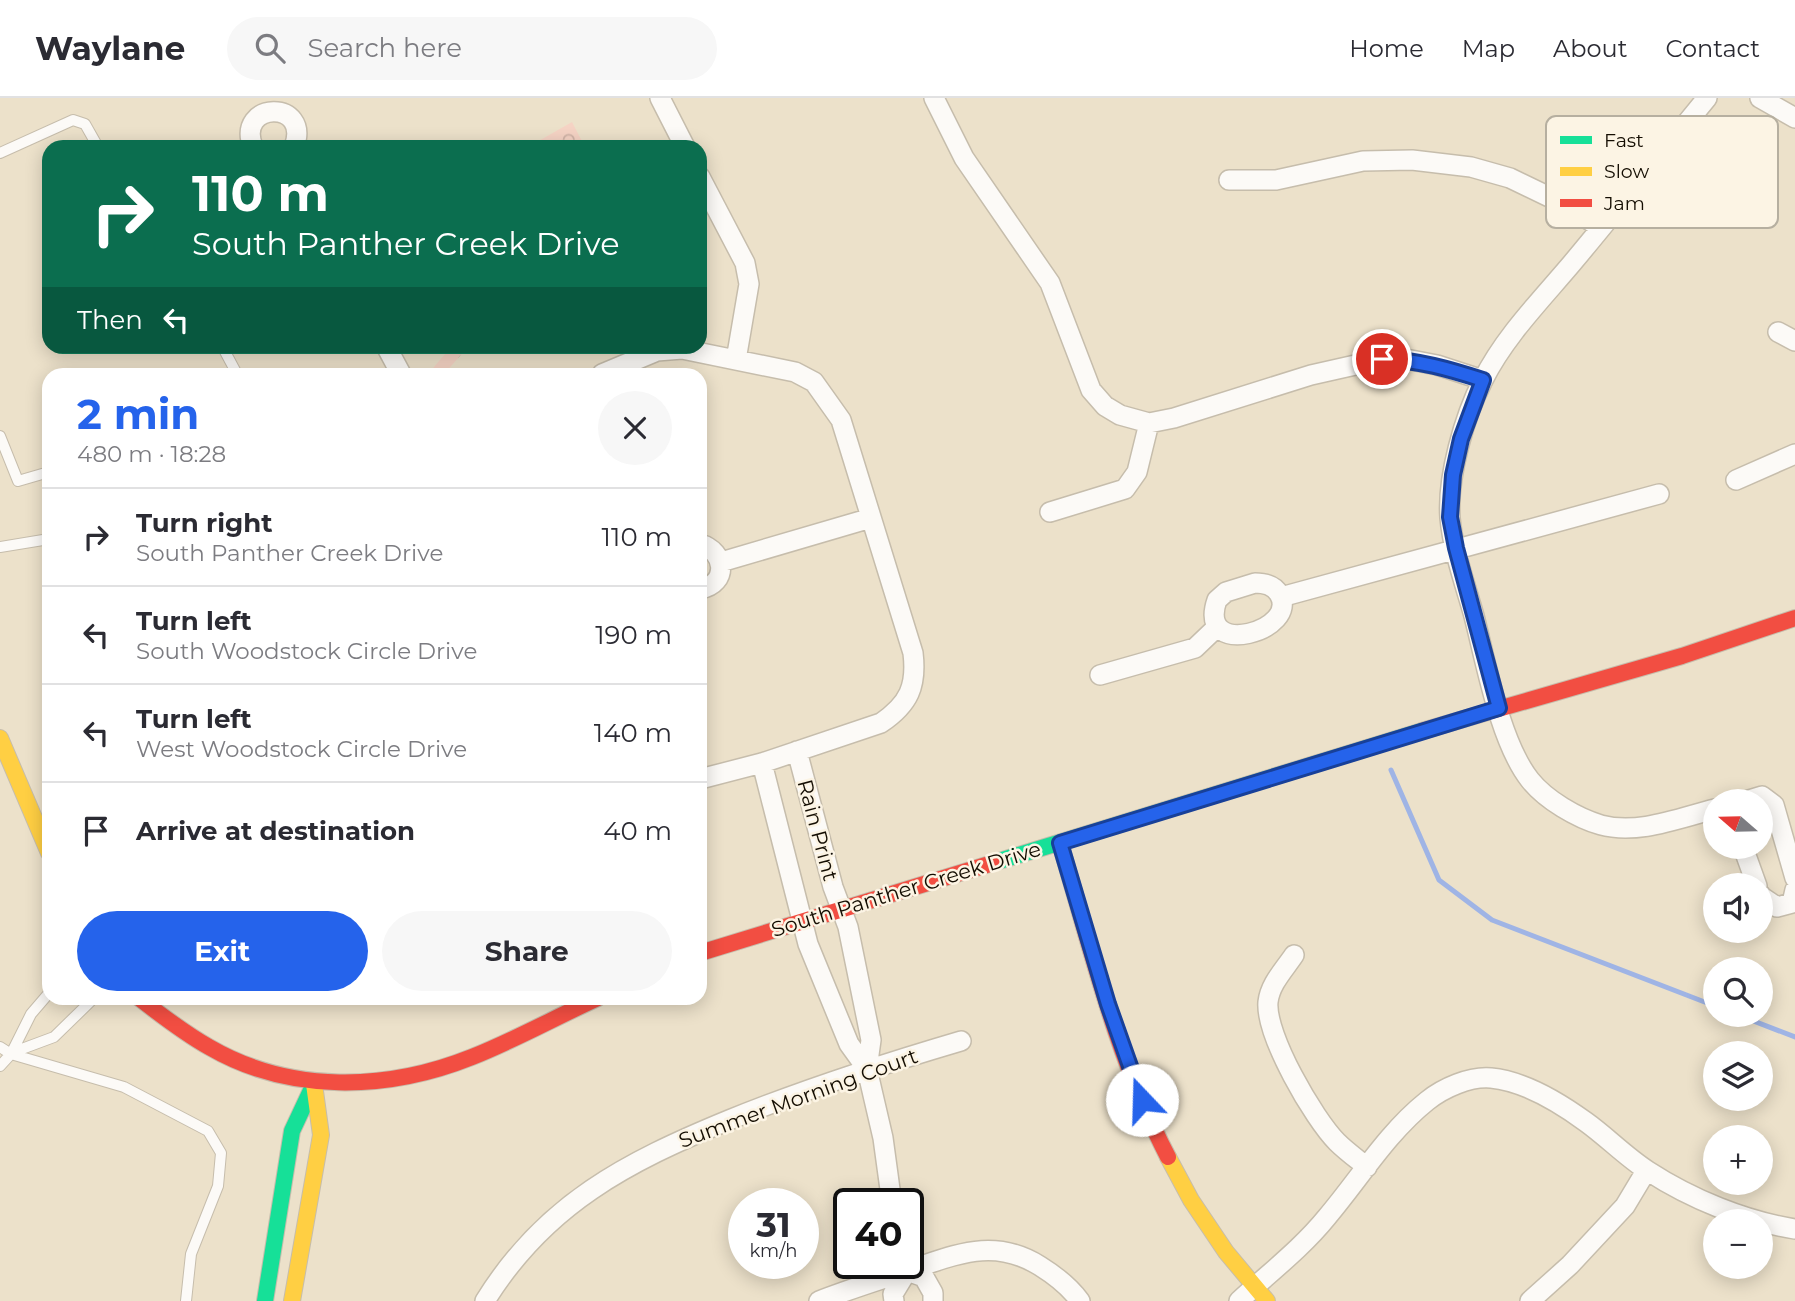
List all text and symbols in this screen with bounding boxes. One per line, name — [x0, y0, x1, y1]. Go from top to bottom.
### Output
search box — [227, 17, 717, 80]
text: Waylane — [35, 28, 185, 68]
icon: search — [251, 29, 289, 67]
text: Search here — [307, 32, 462, 64]
text: Home — [1349, 34, 1424, 63]
text: Map — [1462, 34, 1515, 63]
text: About — [1553, 34, 1627, 63]
text: Contact — [1665, 34, 1760, 63]
legend — [1546, 116, 1778, 228]
text: Fast — [1604, 129, 1644, 152]
text: Slow — [1604, 160, 1649, 183]
text: 110 m — [192, 164, 329, 223]
icon: right — [77, 168, 168, 259]
text: Jam — [1603, 192, 1645, 215]
text: South Panther Creek Drive — [192, 224, 620, 263]
icon: left — [157, 301, 195, 339]
text: Then — [77, 304, 143, 336]
pin — [1352, 329, 1412, 389]
icon: arrive — [1363, 340, 1401, 378]
text: 2 min — [77, 388, 199, 440]
button: close — [598, 391, 672, 465]
text: 480 m · 18:28 — [77, 440, 226, 468]
text: Turn right — [136, 507, 272, 539]
icon: right — [77, 518, 115, 556]
text: 110 m — [602, 521, 672, 553]
text: South Panther Creek Drive — [136, 539, 443, 567]
text: Turn left — [136, 605, 252, 637]
icon: left — [77, 616, 115, 654]
text: 190 m — [595, 619, 672, 651]
text: South Woodstock Circle Drive — [136, 637, 477, 665]
text: Turn left — [136, 703, 252, 735]
icon: left — [77, 714, 115, 752]
text: 140 m — [594, 717, 672, 749]
text: West Woodstock Circle Drive — [136, 735, 467, 763]
street label: Rain Print — [792, 777, 844, 883]
north arrow — [1703, 789, 1773, 859]
map controls — [1703, 789, 1773, 1279]
icon: arrive — [77, 812, 115, 850]
text: Arrive at destination — [136, 815, 415, 847]
text: 40 m — [603, 815, 672, 847]
street label: South Panther Creek Drive — [768, 836, 1044, 942]
button: sound — [1703, 873, 1773, 943]
button: Exit — [77, 911, 368, 991]
button: Share — [382, 911, 672, 991]
button: search — [1703, 957, 1773, 1027]
button: layers — [1703, 1041, 1773, 1111]
street label: Summer Morning Court — [675, 1043, 921, 1153]
position arrow — [1105, 1063, 1179, 1137]
button: + — [1703, 1125, 1773, 1195]
speed limit sign: 40 — [833, 1188, 924, 1279]
text: 31 — [756, 1203, 791, 1246]
button: − — [1703, 1209, 1773, 1279]
text: km/h — [749, 1240, 798, 1262]

